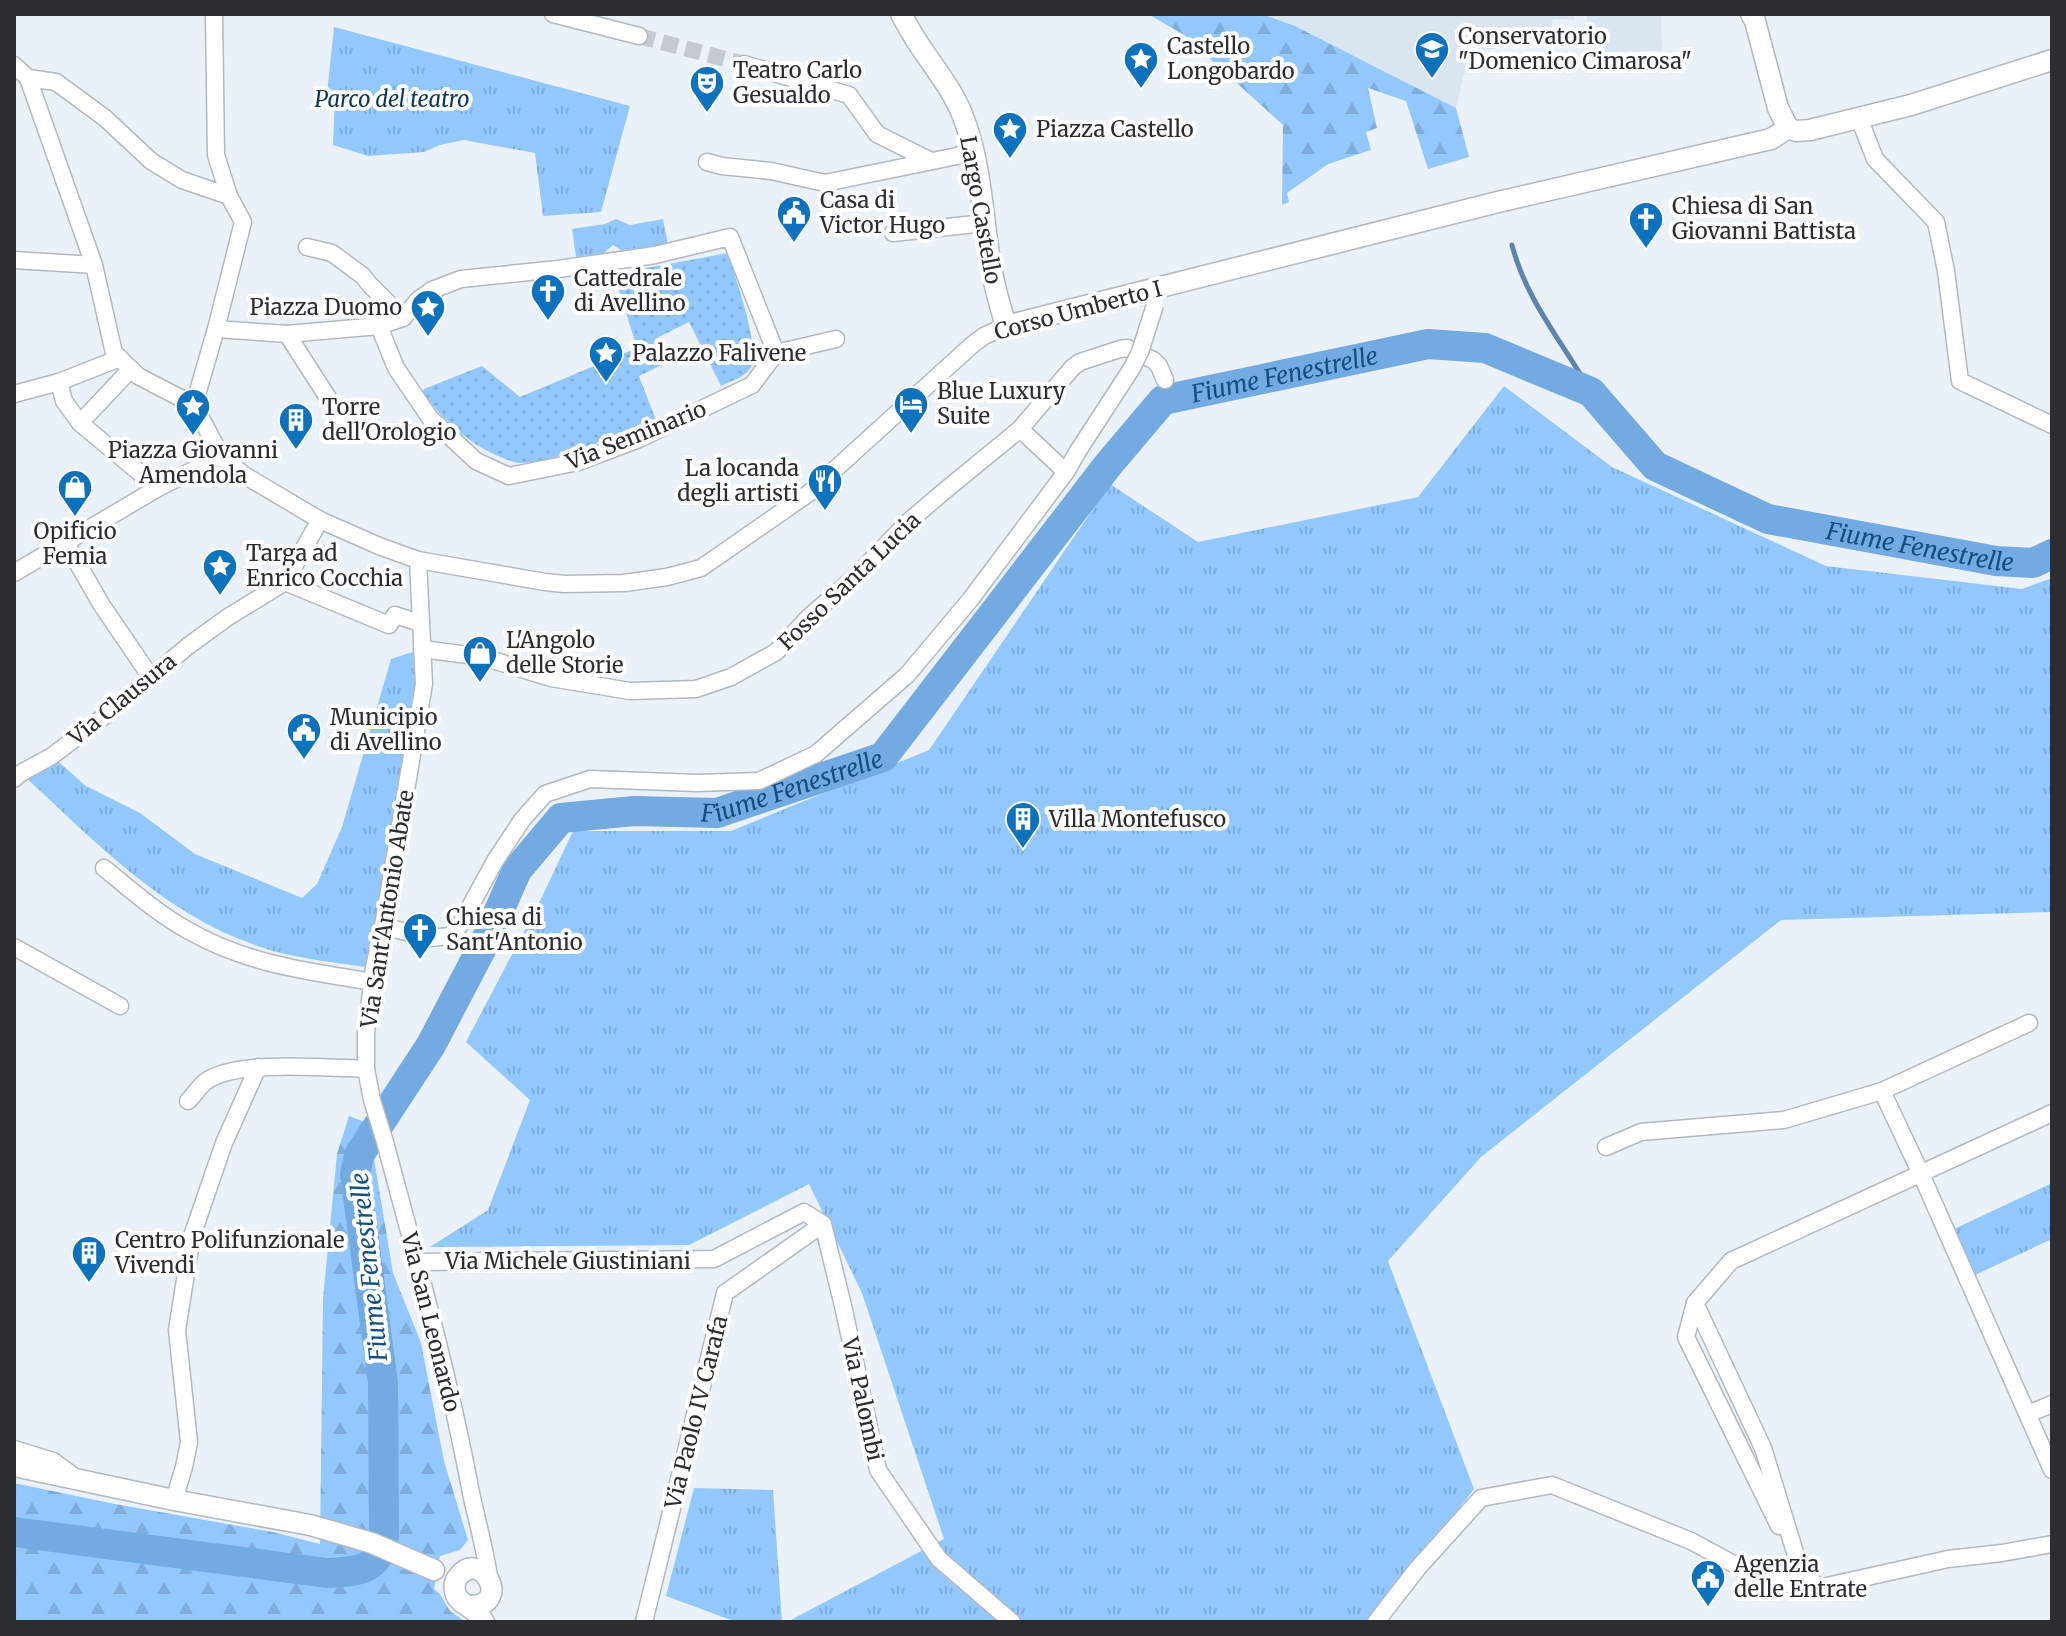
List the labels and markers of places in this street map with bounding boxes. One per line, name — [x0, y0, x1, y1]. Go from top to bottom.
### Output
place label: Conservatorio "Domenico Cimarosa" — [1458, 22, 1692, 75]
school or university icon: Conservatorio "Domenico Cimarosa" — [1413, 30, 1451, 80]
place label: Castello Longobardo — [1167, 32, 1295, 85]
place icon: Castello Longobardo — [1122, 40, 1160, 90]
place label: Teatro Carlo Gesualdo — [733, 56, 862, 109]
theatre icon: Teatro Carlo Gesualdo — [688, 64, 726, 114]
place icon: Piazza Castello — [991, 110, 1029, 160]
place label: Piazza Castello — [1036, 115, 1194, 143]
place label: Casa di Victor Hugo — [819, 186, 945, 239]
place label: Chiesa di San Giovanni Battista — [1672, 192, 1856, 245]
public building icon: Casa di Victor Hugo — [775, 194, 813, 244]
church icon: Chiesa di San Giovanni Battista — [1627, 200, 1665, 250]
place label: Cattedrale di Avellino — [574, 264, 686, 317]
church icon: Cattedrale di Avellino — [529, 272, 567, 322]
place icon: Piazza Duomo — [409, 288, 447, 338]
place label: Piazza Duomo — [250, 293, 402, 321]
place icon: Palazzo Falivene — [587, 334, 625, 384]
place label: Palazzo Falivene — [632, 339, 806, 367]
place label: Blue Luxury Suite — [937, 377, 1066, 430]
hotel icon: Blue Luxury Suite — [892, 385, 930, 435]
place icon: Piazza Giovanni Amendola — [174, 387, 212, 437]
place label: Torre dell'Orologio — [322, 393, 456, 446]
building icon: Torre dell'Orologio — [277, 401, 315, 451]
place label: Piazza Giovanni Amendola — [108, 436, 278, 489]
place label: La locanda degli artisti — [677, 454, 799, 507]
restaurant icon: La locanda degli artisti — [806, 462, 844, 512]
shop icon: Opificio Femia — [56, 468, 94, 518]
place label: Opificio Femia — [33, 517, 117, 570]
place label: Targa ad Enrico Cocchia — [246, 539, 403, 592]
place icon: Targa ad Enrico Cocchia — [201, 547, 239, 597]
place label: L'Angolo delle Storie — [506, 626, 623, 679]
shop icon: L'Angolo delle Storie — [461, 634, 499, 684]
place label: Municipio di Avellino — [330, 703, 442, 756]
public building icon: Municipio di Avellino — [285, 711, 323, 761]
building icon: Villa Montefusco — [1004, 800, 1042, 850]
place label: Villa Montefusco — [1048, 805, 1226, 833]
place label: Chiesa di Sant'Antonio — [446, 903, 583, 956]
church icon: Chiesa di Sant'Antonio — [401, 911, 439, 961]
place label: Centro Polifunzionale Vivendi — [114, 1226, 344, 1279]
building icon: Centro Polifunzionale Vivendi — [70, 1234, 108, 1284]
place label: Agenzia delle Entrate — [1733, 1550, 1867, 1603]
public building icon: Agenzia delle Entrate — [1689, 1558, 1727, 1608]

